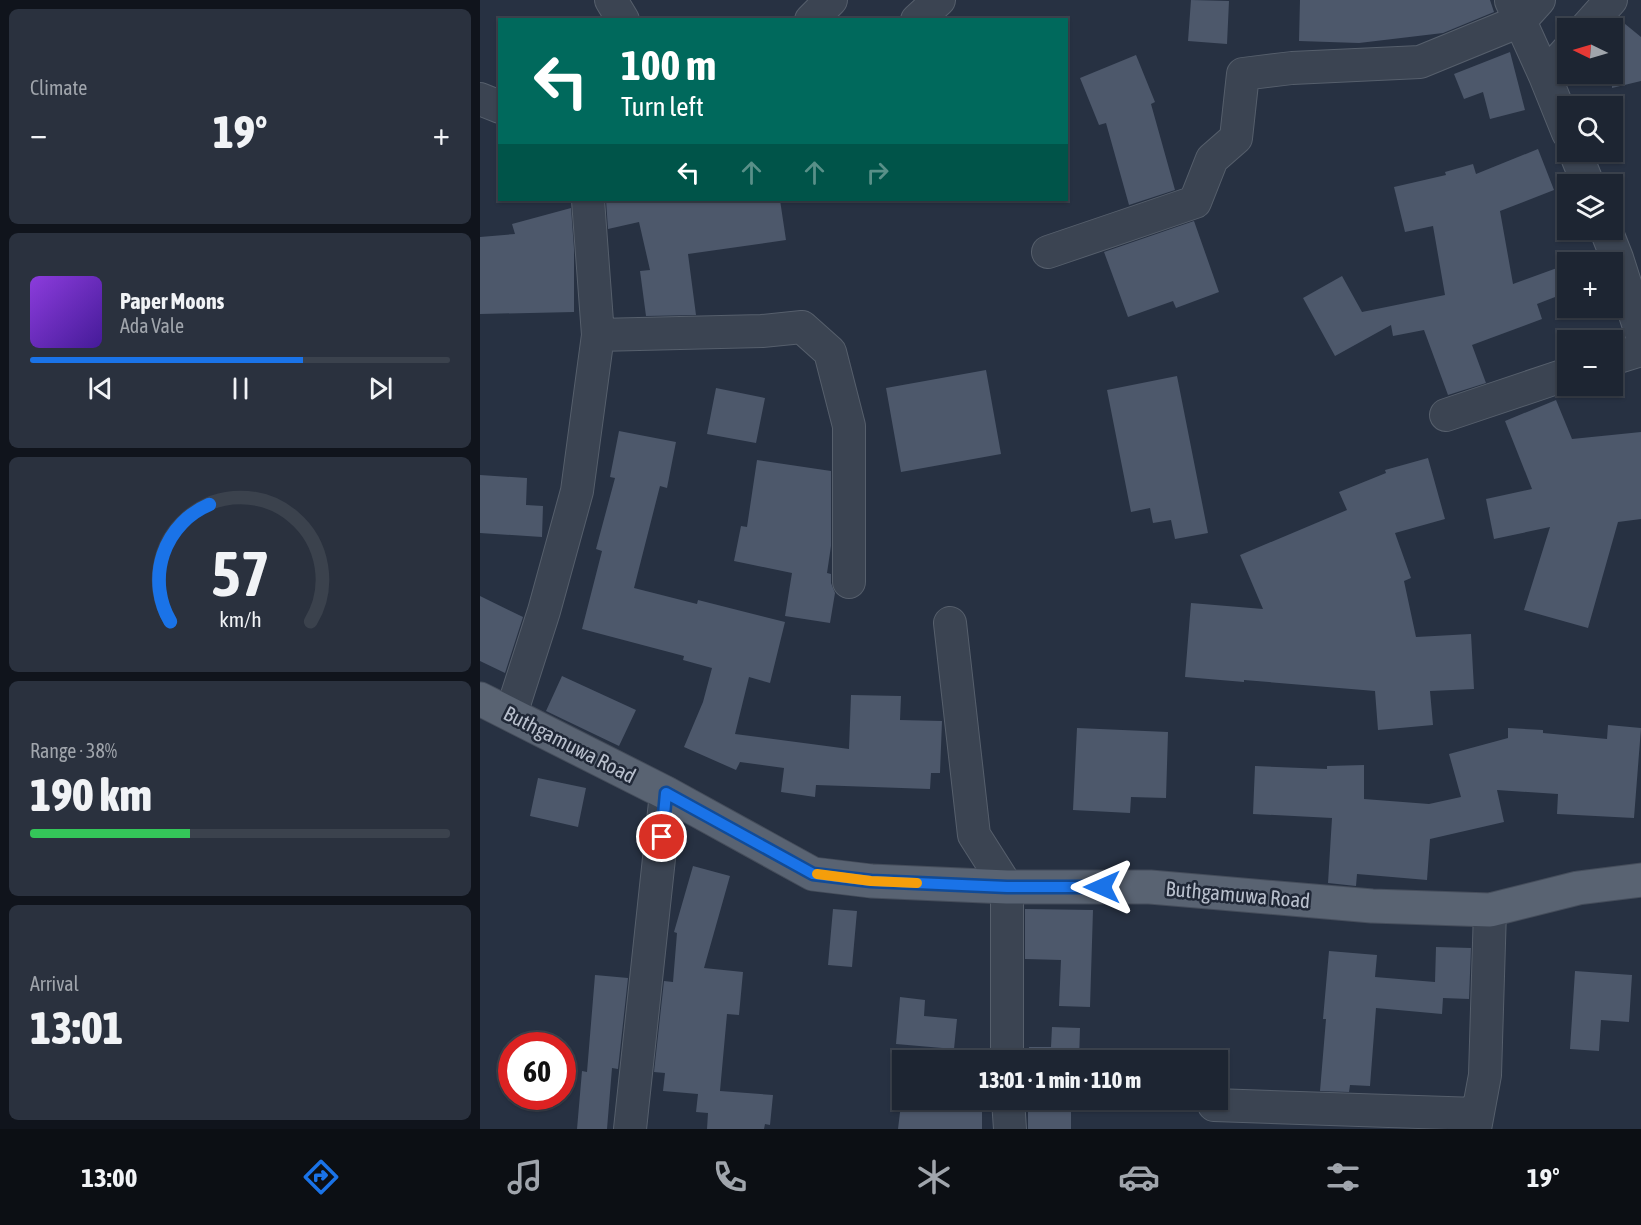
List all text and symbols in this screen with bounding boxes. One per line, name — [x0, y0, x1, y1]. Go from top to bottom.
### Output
north arrow — [1557, 18, 1623, 84]
map controls — [1557, 18, 1623, 396]
text: 100 m — [621, 41, 716, 89]
icon: left — [522, 42, 600, 120]
text: Climate — [30, 76, 87, 99]
text: Turn left — [621, 91, 704, 122]
button: search — [1557, 96, 1623, 162]
text: 19° — [213, 106, 267, 158]
text: − — [30, 114, 47, 152]
text: + — [433, 114, 450, 152]
icon: left — [672, 156, 705, 189]
icon: ahead — [735, 156, 768, 189]
icon: ahead — [798, 156, 831, 189]
icon: right — [861, 156, 894, 189]
button: layers — [1557, 174, 1623, 240]
button: + — [1557, 252, 1623, 318]
text: Paper Moons — [120, 288, 224, 314]
text: Ada Vale — [120, 314, 184, 337]
button: − — [1557, 330, 1623, 396]
icon: previous — [84, 372, 117, 405]
icon: pause — [224, 372, 257, 405]
icon: next — [364, 372, 397, 405]
text: 57 — [211, 538, 269, 609]
text: km/h — [219, 607, 261, 632]
street label: Buthgamuwa Road — [500, 700, 640, 788]
text: Range · 38% — [30, 739, 117, 762]
text: 190 km — [30, 769, 152, 821]
pin — [636, 811, 687, 862]
icon: arrive — [645, 820, 678, 853]
position arrow — [1070, 855, 1134, 919]
street label: Buthgamuwa Road — [1165, 876, 1311, 912]
text: Arrival — [30, 972, 79, 995]
text: 13:01 — [30, 1002, 124, 1054]
speed limit sign: 60 — [498, 1032, 576, 1110]
text: 13:01 · 1 min · 110 m — [979, 1067, 1141, 1093]
icon: directions — [300, 1156, 342, 1198]
icon: music — [504, 1156, 546, 1198]
icon: phone — [709, 1156, 751, 1198]
icon: climate — [913, 1156, 955, 1198]
icon: car — [1118, 1156, 1160, 1198]
icon: filters — [1322, 1156, 1364, 1198]
text: 13:00 — [81, 1162, 137, 1193]
text: 19° — [1527, 1162, 1560, 1193]

